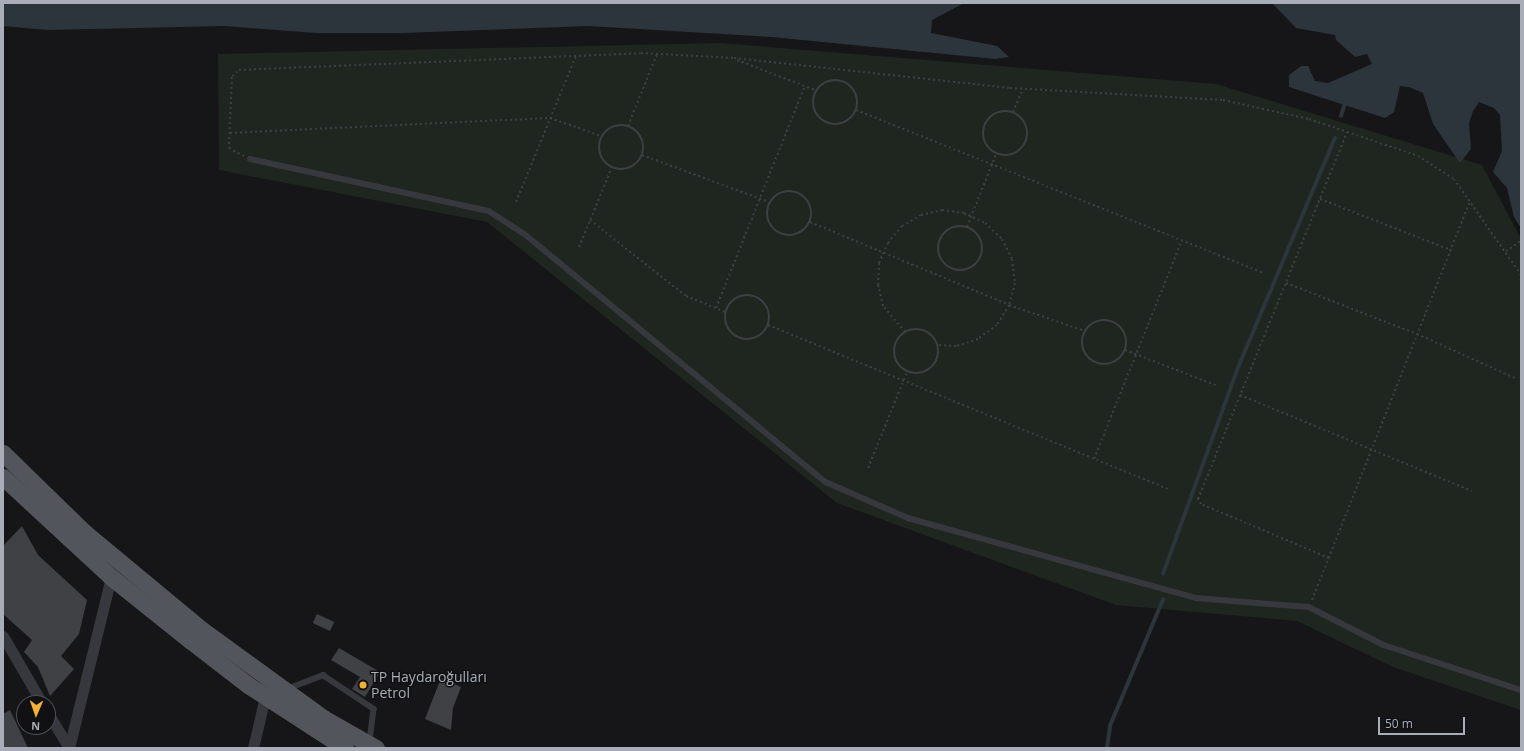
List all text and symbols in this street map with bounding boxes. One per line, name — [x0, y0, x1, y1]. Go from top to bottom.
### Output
place label: TP Haydaroğulları Petrol — [371, 669, 487, 702]
marker: TP Haydaroğulları Petrol — [358, 680, 368, 690]
north arrow — [16, 695, 56, 735]
scale bar — [1380, 709, 1467, 735]
text: 50 m — [1385, 715, 1413, 732]
text: N — [31, 719, 40, 734]

